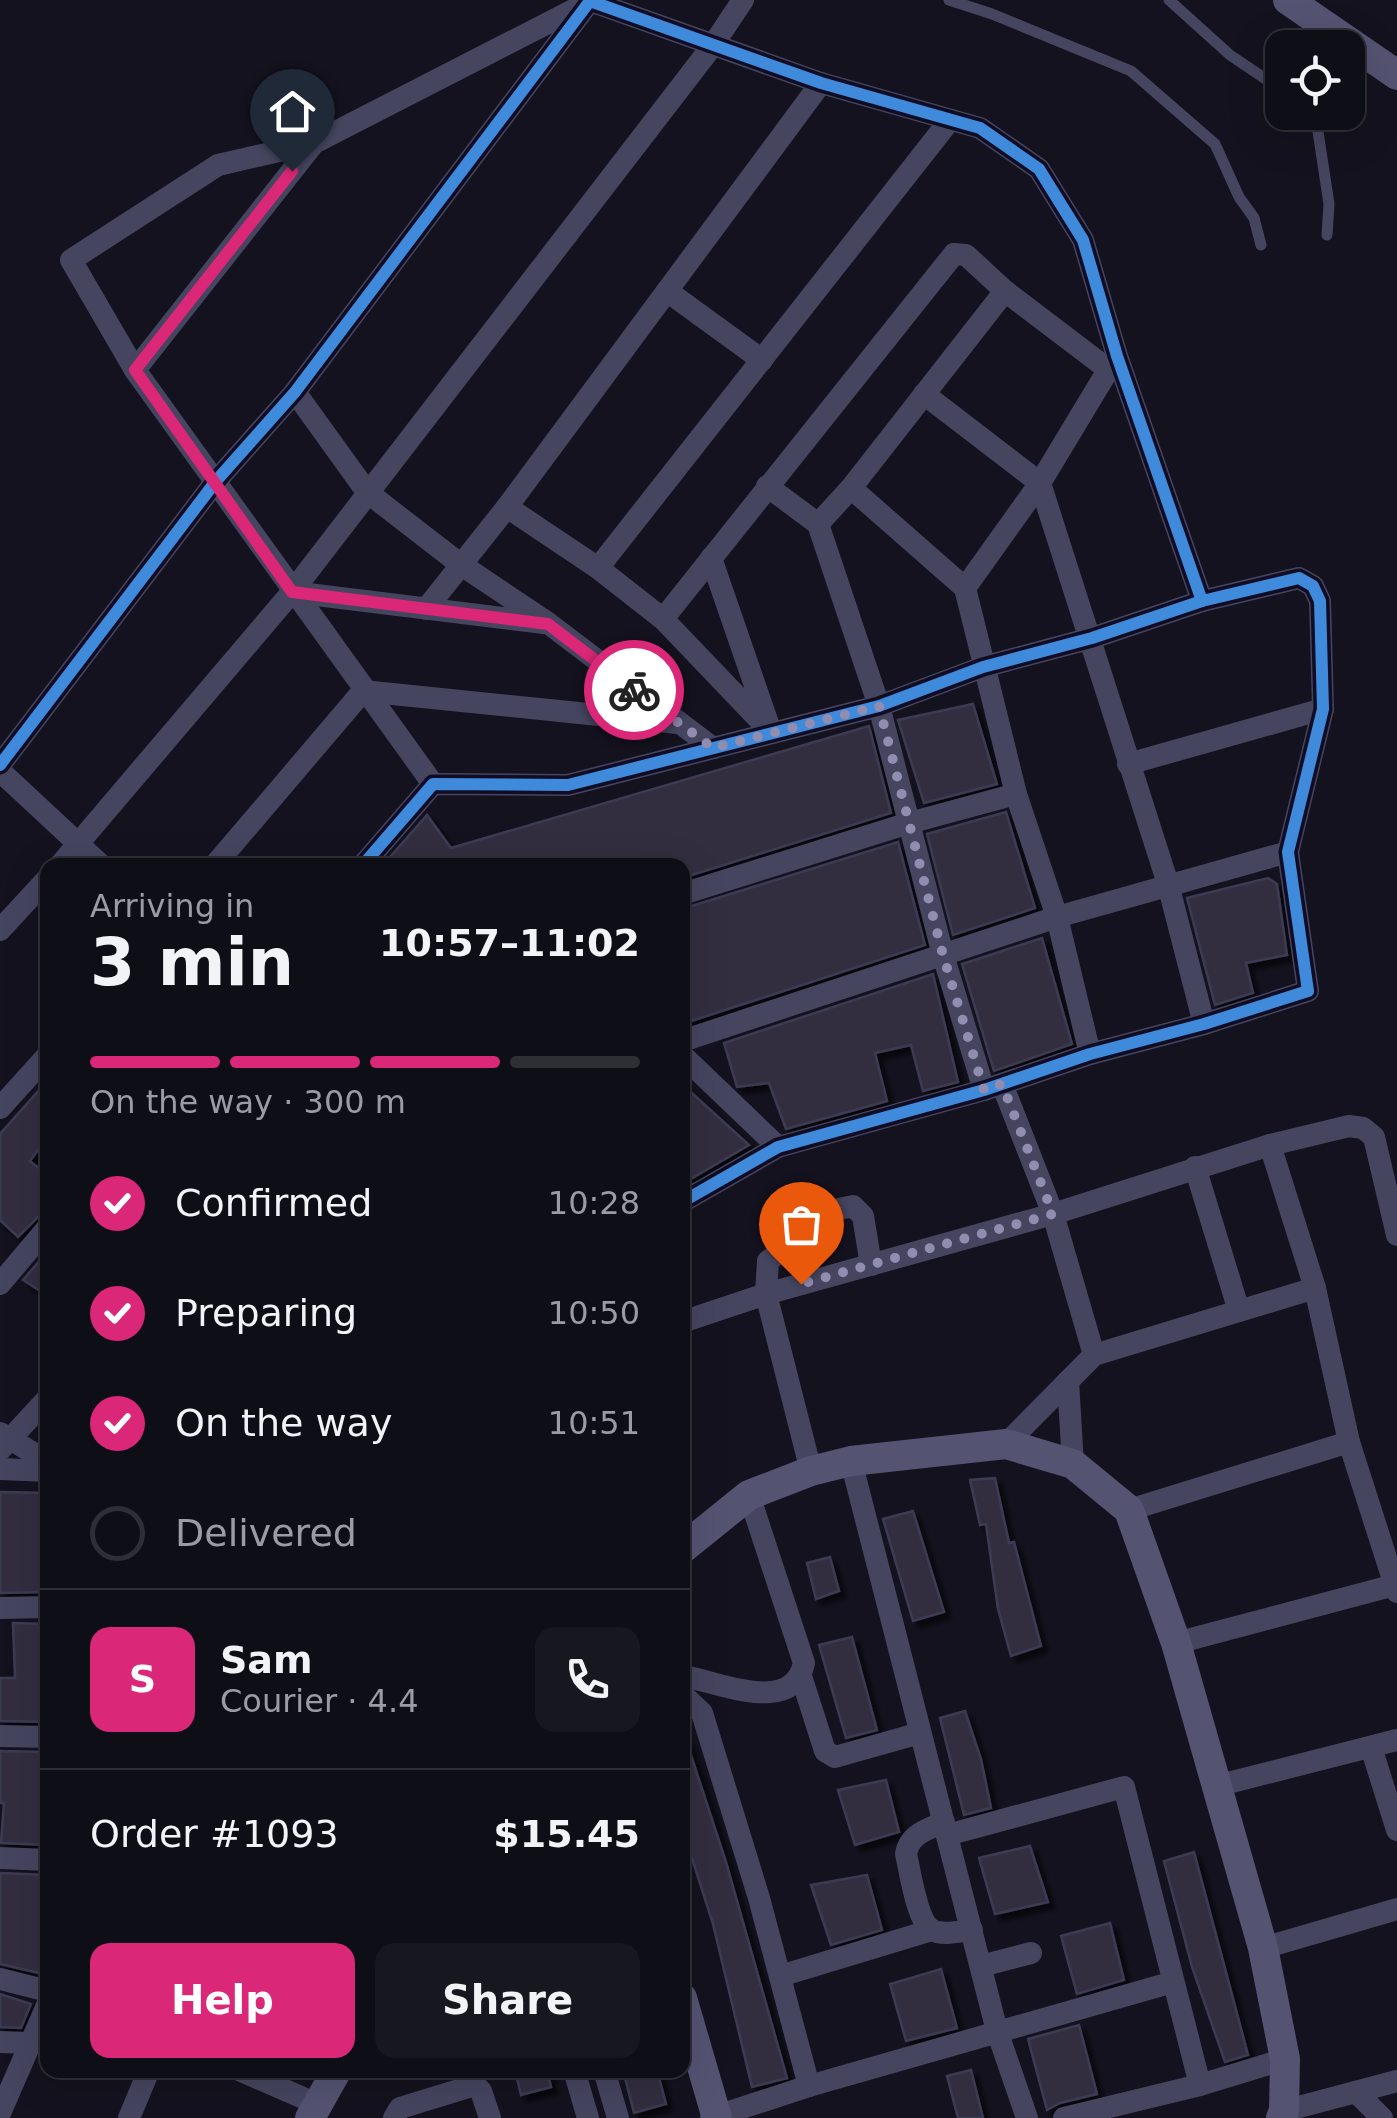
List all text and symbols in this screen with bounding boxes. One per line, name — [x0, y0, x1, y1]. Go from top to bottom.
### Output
map controls — [1265, 30, 1365, 130]
button: locate — [1265, 30, 1365, 130]
pin — [250, 69, 335, 172]
icon: home — [265, 84, 320, 139]
courier — [584, 640, 684, 740]
icon: bike — [607, 663, 662, 718]
text: Arriving in — [90, 887, 254, 925]
text: 10:57–11:02 — [379, 921, 640, 965]
text: 3 min — [90, 925, 294, 1000]
text: On the way · 300 m — [90, 1083, 406, 1121]
icon: check — [90, 1176, 145, 1231]
text: Confirmed — [175, 1181, 372, 1225]
pin — [759, 1182, 844, 1285]
text: 10:28 — [548, 1184, 640, 1222]
icon: bag — [774, 1197, 829, 1252]
icon: check — [90, 1286, 145, 1341]
text: Preparing — [175, 1291, 357, 1335]
text: 10:50 — [548, 1294, 640, 1332]
icon: check — [90, 1396, 145, 1451]
text: On the way — [175, 1401, 392, 1445]
text: 10:51 — [548, 1404, 640, 1442]
text: Delivered — [175, 1511, 357, 1555]
button: phone — [535, 1627, 640, 1732]
text: Sam — [220, 1638, 313, 1682]
text: S — [129, 1657, 156, 1701]
text: Courier · 4.4 — [220, 1682, 419, 1720]
text: Order #1093 — [90, 1812, 339, 1856]
text: $15.45 — [493, 1812, 640, 1856]
button: Help — [90, 1943, 355, 2058]
button: Share — [375, 1943, 640, 2058]

